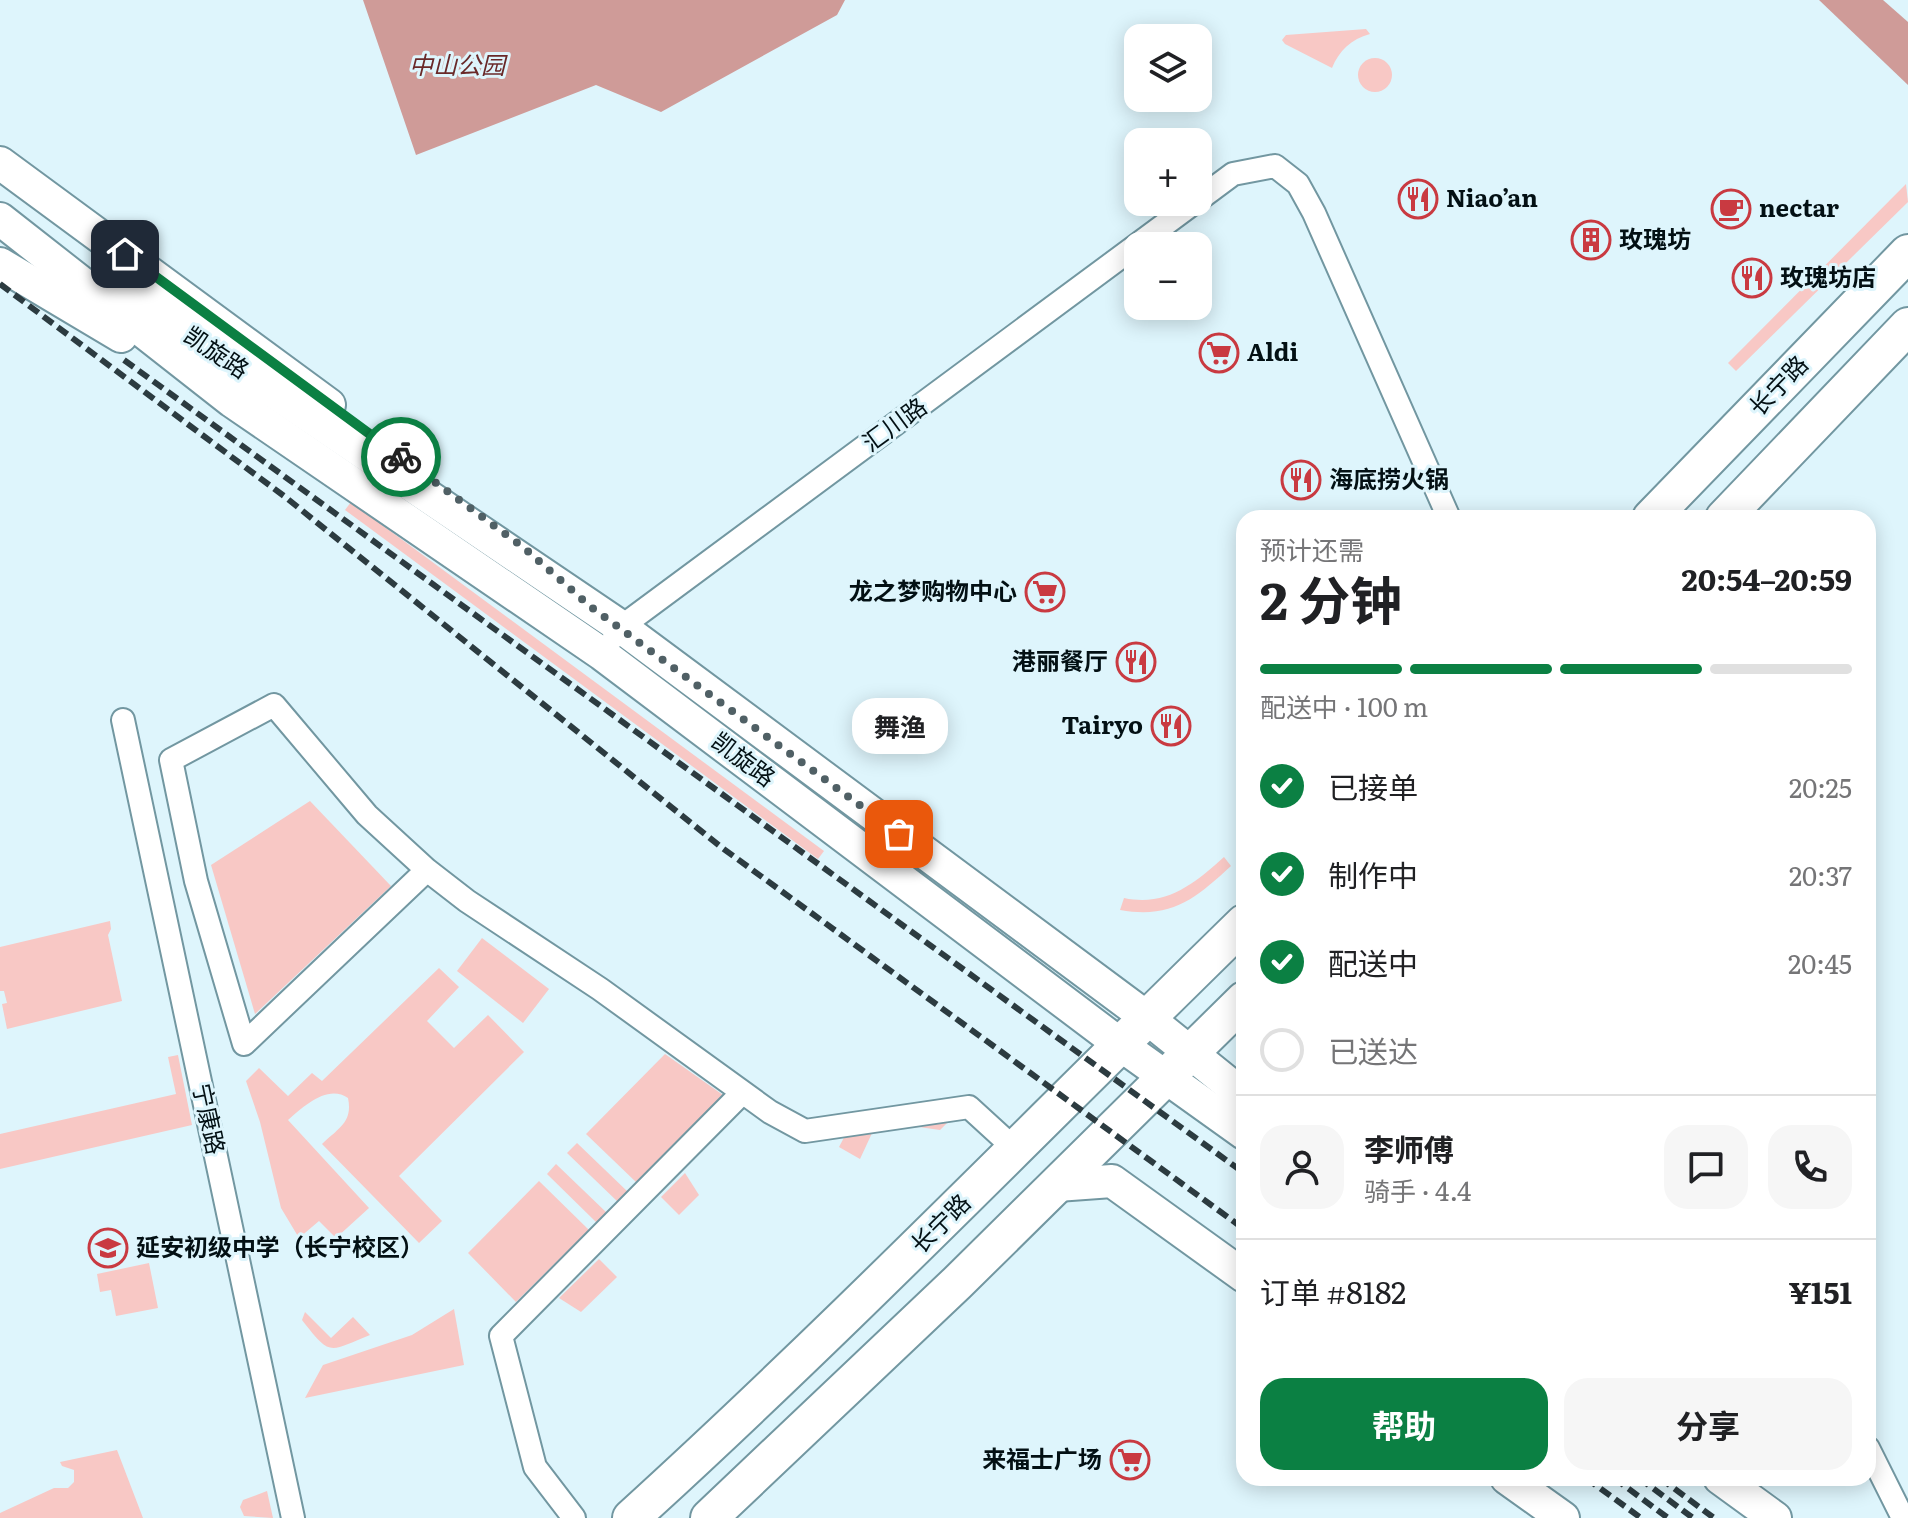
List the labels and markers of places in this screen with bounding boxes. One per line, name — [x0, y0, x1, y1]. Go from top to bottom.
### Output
restaurant icon: Niao’an — [1397, 178, 1439, 220]
place label: Niao’an — [1446, 179, 1538, 214]
cafe icon: nectar — [1710, 188, 1752, 230]
place label: nectar — [1759, 189, 1839, 224]
building icon: 玫瑰坊 — [1570, 219, 1612, 261]
pin — [91, 220, 159, 288]
place label: 玫瑰坊 — [1619, 220, 1691, 255]
restaurant icon: 玫瑰坊店 — [1731, 257, 1773, 299]
place label: 玫瑰坊店 — [1780, 258, 1876, 293]
supermarket icon: Aldi — [1198, 332, 1240, 374]
place label: Aldi — [1247, 333, 1299, 368]
restaurant icon: 海底捞火锅 — [1280, 459, 1322, 501]
place label: 海底捞火锅 — [1329, 460, 1449, 495]
supermarket icon: 龙之梦购物中心 — [1024, 571, 1066, 613]
place label: 龙之梦购物中心 — [849, 572, 1017, 607]
restaurant icon: 港丽餐厅 — [1115, 641, 1157, 683]
place label: 港丽餐厅 — [1012, 642, 1108, 677]
callout: 舞渔 — [851, 698, 947, 754]
restaurant icon: Tairyo — [1150, 705, 1192, 747]
place label: Tairyo — [1062, 706, 1143, 741]
pin — [865, 800, 933, 868]
school or university icon: 延安初级中学（长宁校区） — [87, 1227, 129, 1269]
place label: 延安初级中学（长宁校区） — [136, 1228, 424, 1263]
supermarket icon: 来福士广场 — [1109, 1439, 1151, 1481]
place label: 来福士广场 — [982, 1440, 1102, 1475]

